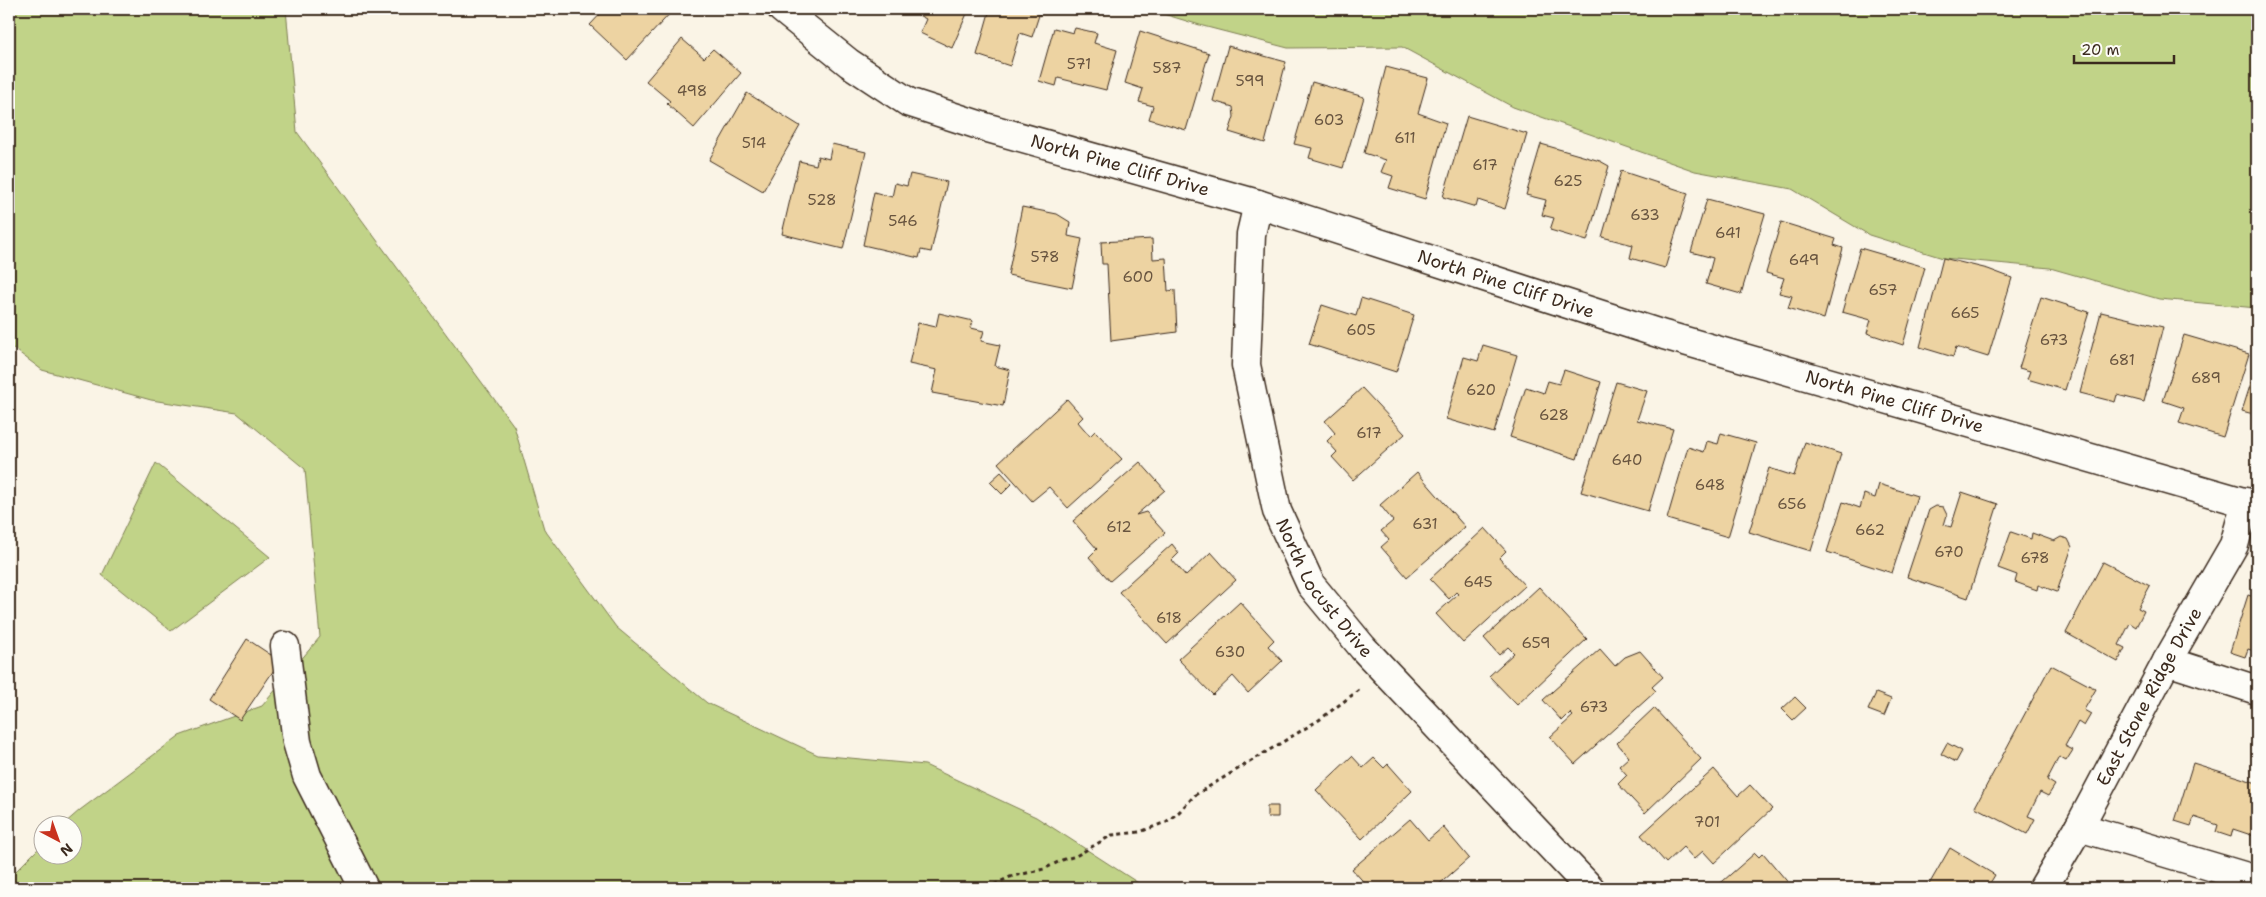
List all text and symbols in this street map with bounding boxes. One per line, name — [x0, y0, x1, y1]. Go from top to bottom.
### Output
scale bar — [2074, 32, 2174, 64]
text: 20 m — [2081, 40, 2120, 60]
house number: 571 — [1067, 54, 1091, 74]
house number: 587 — [1153, 58, 1181, 78]
house number: 599 — [1236, 71, 1264, 91]
house number: 498 — [677, 81, 707, 101]
house number: 603 — [1314, 110, 1344, 130]
house number: 611 — [1394, 128, 1416, 148]
street label: North Pine Cliff Drive — [1028, 129, 1212, 202]
house number: 514 — [742, 133, 766, 153]
house number: 617 — [1472, 155, 1498, 175]
house number: 625 — [1554, 171, 1582, 191]
house number: 528 — [808, 190, 836, 210]
house number: 633 — [1630, 205, 1660, 225]
house number: 546 — [888, 211, 918, 231]
house number: 641 — [1715, 223, 1741, 243]
street label: North Pine Cliff Drive — [1414, 244, 1598, 324]
house number: 578 — [1031, 247, 1059, 267]
house number: 649 — [1789, 250, 1819, 270]
house number: 600 — [1123, 267, 1154, 287]
house number: 657 — [1869, 280, 1897, 300]
house number: 665 — [1950, 303, 1980, 323]
house number: 605 — [1346, 320, 1376, 340]
house number: 673 — [2040, 330, 2068, 350]
house number: 681 — [2109, 350, 2135, 370]
street label: North Pine Cliff Drive — [1803, 364, 1987, 439]
house number: 689 — [2191, 368, 2221, 388]
house number: 620 — [1466, 380, 1496, 400]
house number: 628 — [1539, 405, 1569, 425]
house number: 617 — [1356, 423, 1382, 443]
house number: 640 — [1612, 450, 1642, 470]
house number: 648 — [1695, 475, 1725, 495]
house number: 656 — [1777, 494, 1807, 514]
street label: North Locust Drive — [1270, 514, 1378, 663]
house number: 631 — [1412, 514, 1438, 534]
house number: 612 — [1106, 517, 1132, 537]
house number: 662 — [1855, 520, 1885, 540]
house number: 670 — [1934, 542, 1964, 562]
house number: 678 — [2020, 548, 2050, 568]
house number: 645 — [1463, 572, 1493, 592]
street label: East Stone Ridge Drive — [2091, 603, 2208, 790]
house number: 618 — [1156, 608, 1182, 628]
house number: 659 — [1522, 633, 1550, 653]
house number: 630 — [1215, 642, 1245, 662]
house number: 673 — [1580, 697, 1608, 717]
house number: 701 — [1694, 812, 1720, 832]
north arrow — [32, 814, 82, 864]
text: N — [56, 839, 77, 860]

